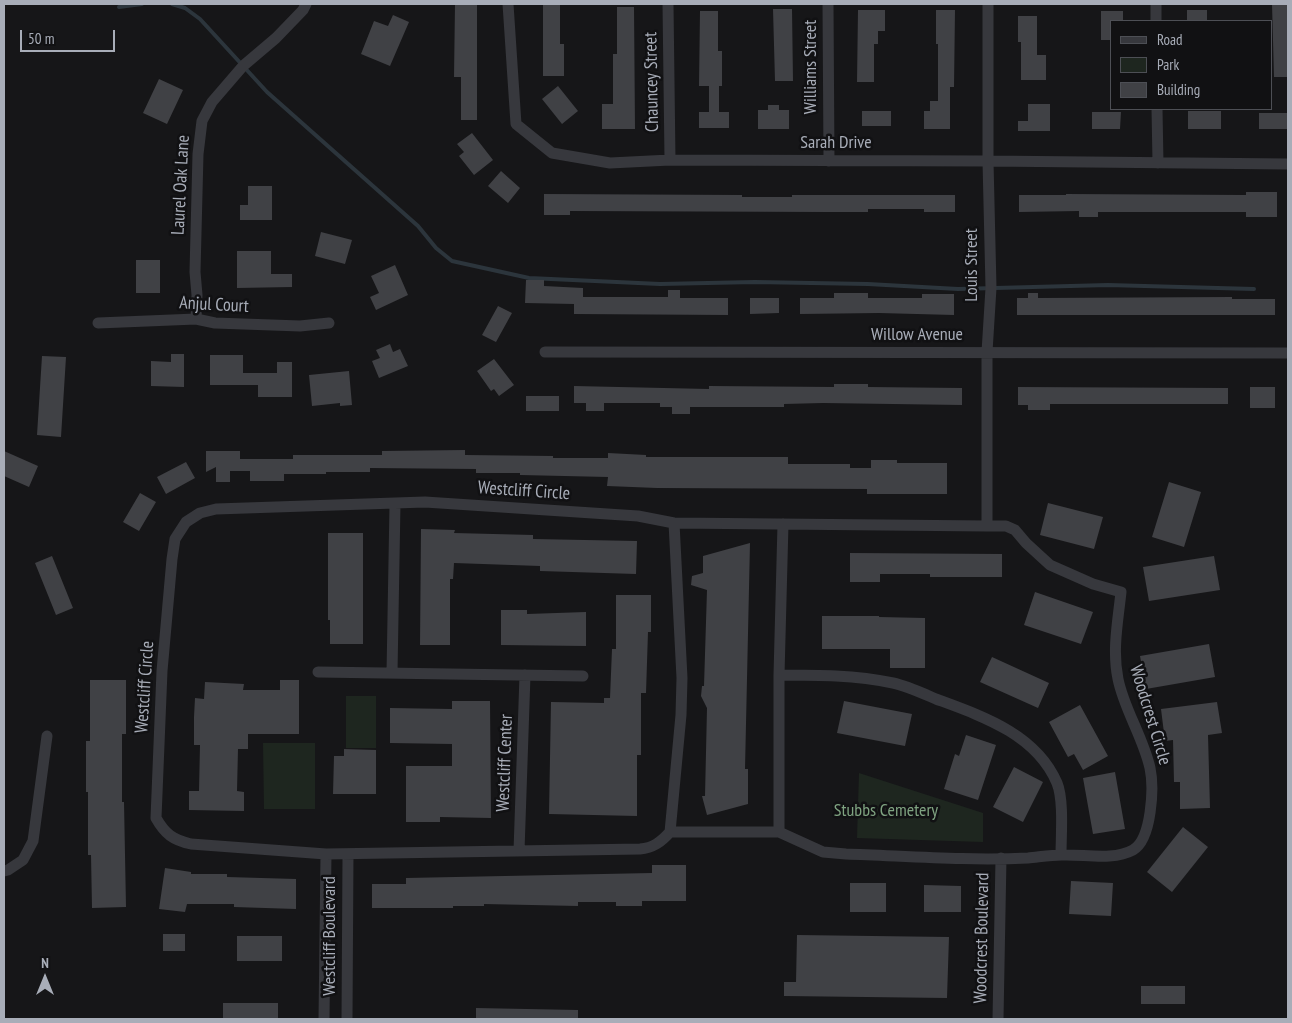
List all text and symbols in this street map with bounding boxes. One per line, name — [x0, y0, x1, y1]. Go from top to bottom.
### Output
scale bar — [22, 20, 118, 52]
street label: Williams Street — [800, 20, 822, 114]
legend — [1110, 20, 1272, 110]
text: 50 m — [28, 29, 54, 48]
text: Road — [1157, 30, 1183, 49]
street label: Chauncey Street — [640, 32, 664, 132]
text: Park — [1157, 55, 1179, 74]
text: Building — [1157, 80, 1200, 99]
street label: Sarah Drive — [800, 132, 872, 154]
street label: Laurel Oak Lane — [168, 134, 194, 236]
street label: Louis Street — [961, 228, 983, 302]
street label: Anjul Court — [179, 292, 249, 318]
street label: Willow Avenue — [871, 324, 963, 346]
street label: Westcliff Circle — [477, 477, 571, 505]
street label: Westcliff Circle — [131, 640, 159, 734]
street label: Woodcrest Circle — [1125, 662, 1175, 768]
street label: Westcliff Center — [493, 714, 517, 812]
park label: Stubbs Cemetery — [834, 800, 938, 822]
street label: Woodcrest Boulevard — [970, 872, 994, 1004]
street label: Westcliff Boulevard — [319, 876, 341, 996]
north arrow — [20, 953, 70, 1003]
text: N — [41, 954, 49, 972]

